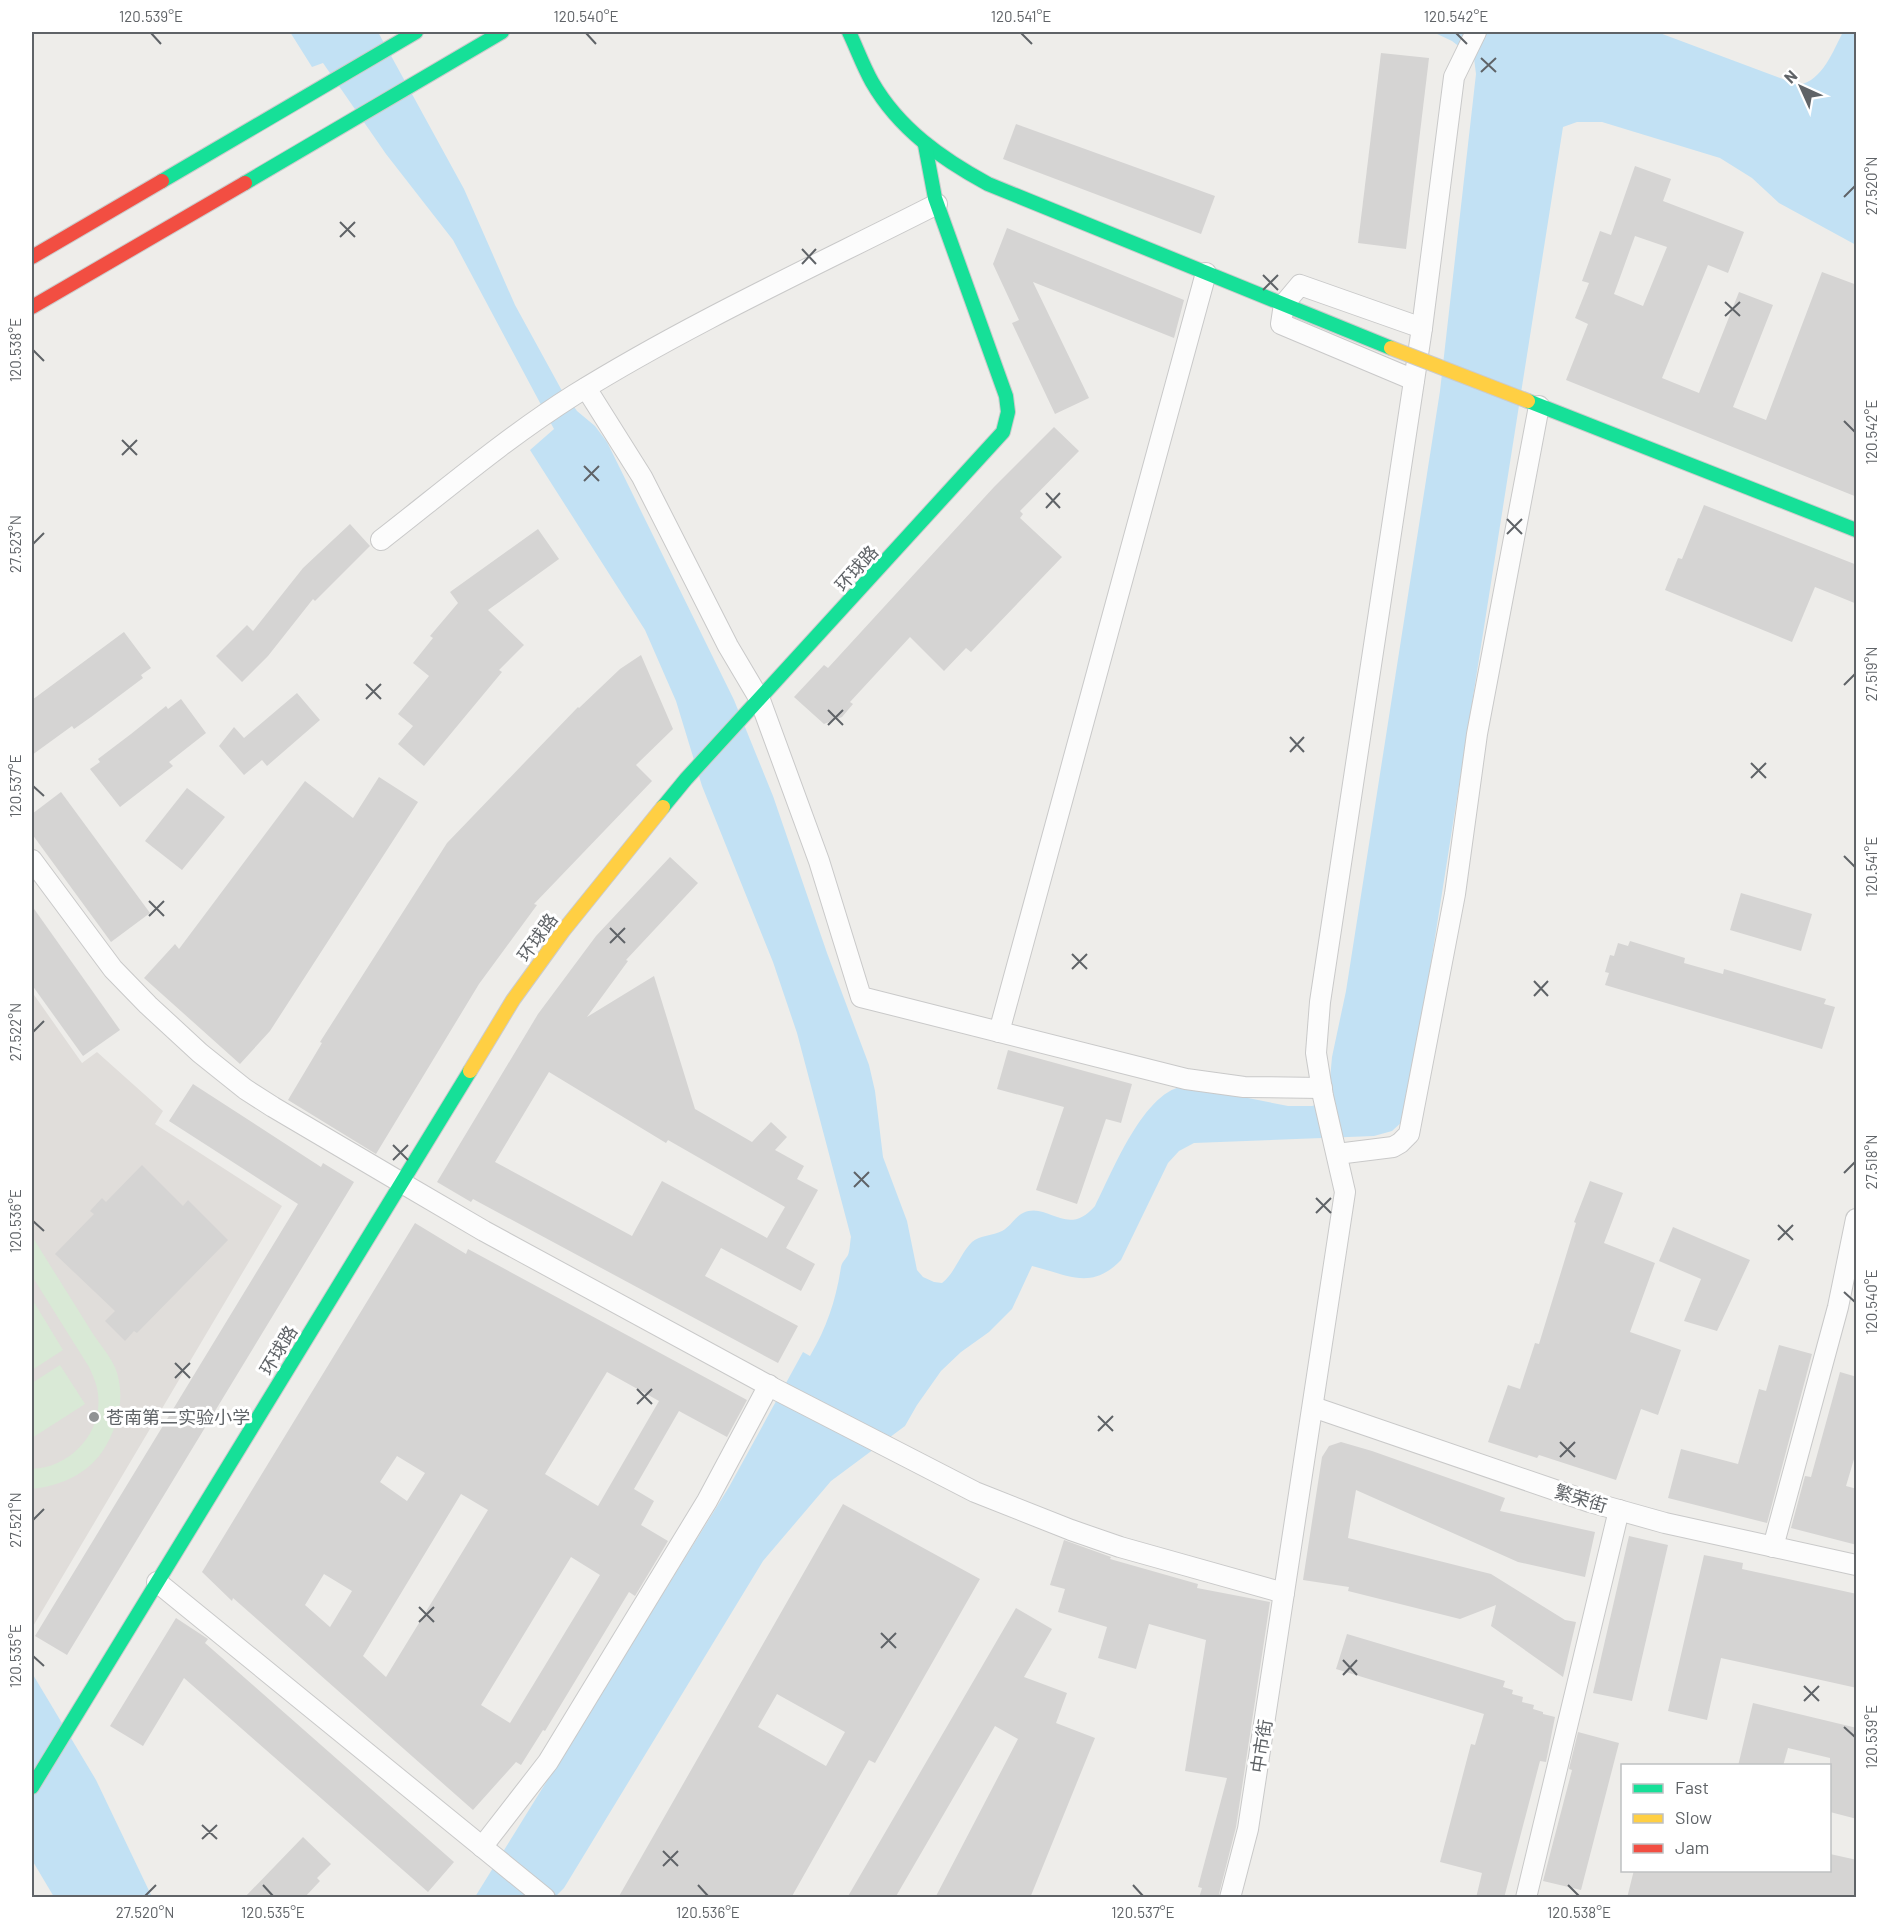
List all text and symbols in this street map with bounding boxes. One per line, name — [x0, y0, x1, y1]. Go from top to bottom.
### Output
text: 120.539°E — [119, 7, 183, 25]
text: 120.540°E — [553, 7, 619, 25]
text: 120.541°E — [991, 7, 1051, 25]
text: 120.542°E — [1424, 7, 1488, 25]
north arrow — [1771, 57, 1831, 117]
text: N — [1780, 66, 1801, 87]
text: 27.520°N — [1862, 157, 1880, 215]
text: 120.538°E — [6, 318, 24, 382]
text: 120.542°E — [1862, 400, 1880, 464]
text: 27.523°N — [6, 515, 24, 573]
street label: 环球路 — [830, 541, 882, 595]
text: 27.519°N — [1862, 647, 1880, 701]
text: 120.537°E — [6, 754, 24, 818]
text: 120.541°E — [1862, 837, 1880, 897]
street label: 环球路 — [512, 909, 562, 965]
text: 27.522°N — [6, 1003, 24, 1061]
text: 27.518°N — [1862, 1135, 1880, 1189]
text: 120.536°E — [6, 1189, 24, 1253]
text: 120.540°E — [1862, 1269, 1880, 1335]
street label: 环球路 — [255, 1321, 301, 1379]
place label: 苍南第二实验小学 — [106, 1406, 250, 1428]
marker: 苍南第二实验小学 — [87, 1410, 101, 1424]
street label: 繁荣街 — [1552, 1480, 1610, 1516]
text: 27.521°N — [6, 1492, 24, 1548]
text: 120.535°E — [6, 1624, 24, 1688]
text: 120.539°E — [1862, 1705, 1880, 1769]
street label: 中市街 — [1246, 1718, 1276, 1774]
legend — [1621, 1764, 1831, 1872]
text: Fast — [1675, 1776, 1709, 1798]
text: Slow — [1675, 1806, 1712, 1828]
text: Jam — [1675, 1836, 1709, 1858]
text: 27.520°N — [116, 1903, 174, 1921]
text: 120.535°E — [241, 1903, 305, 1921]
text: 120.536°E — [676, 1903, 740, 1921]
text: 120.537°E — [1111, 1903, 1175, 1921]
text: 120.538°E — [1547, 1903, 1611, 1921]

